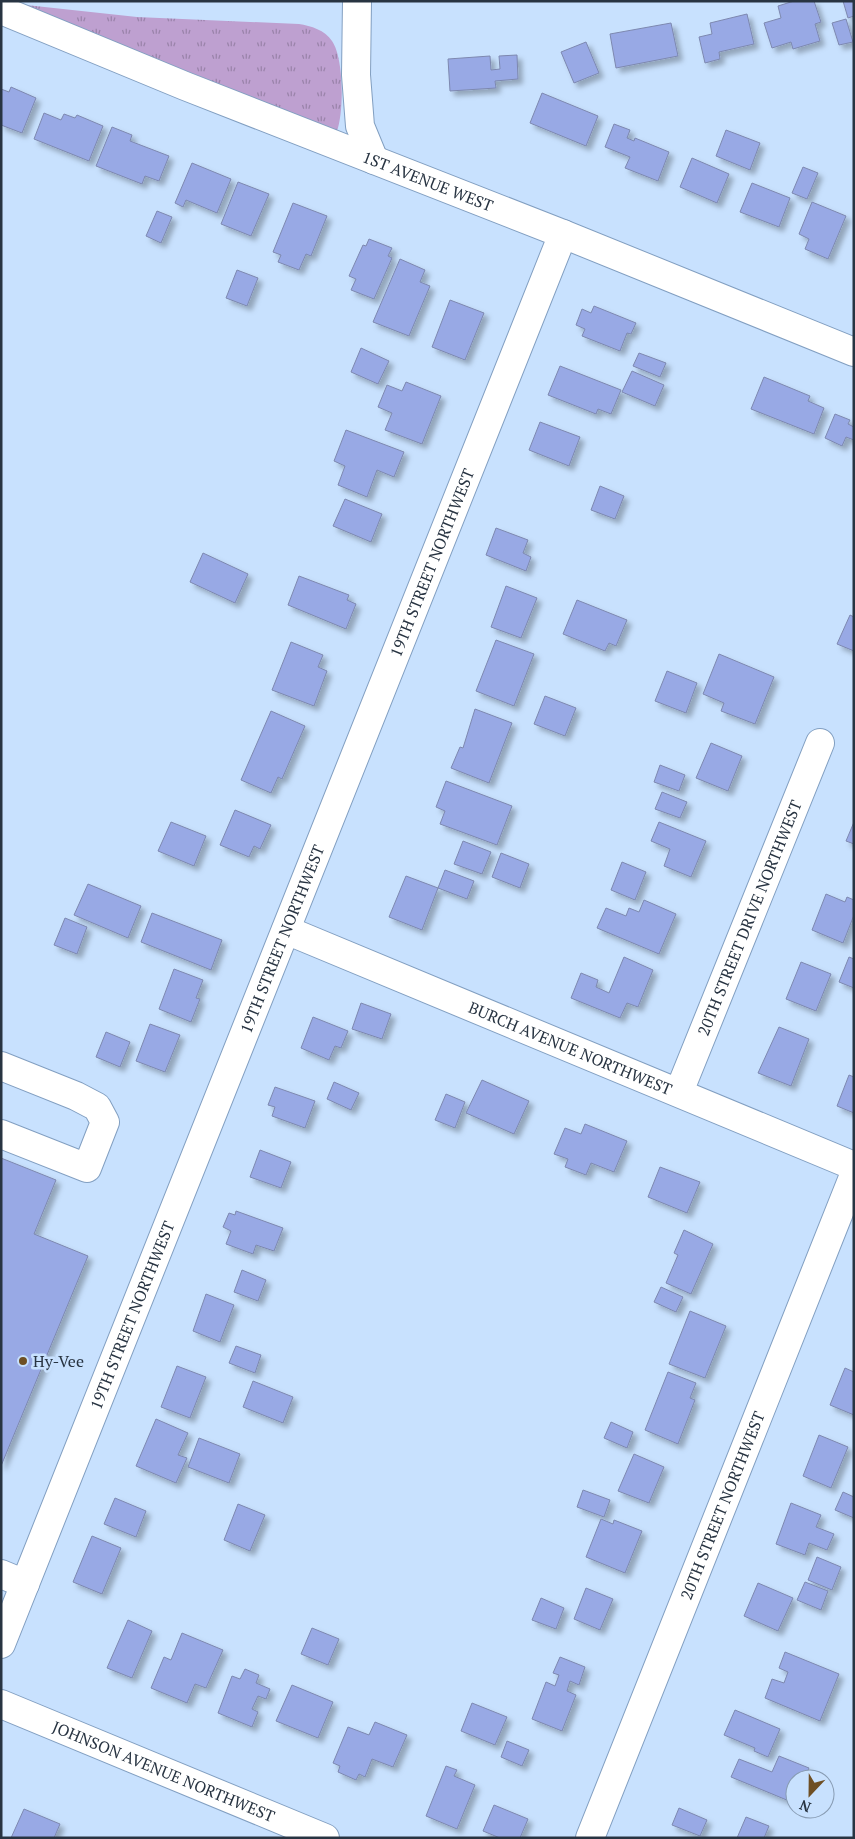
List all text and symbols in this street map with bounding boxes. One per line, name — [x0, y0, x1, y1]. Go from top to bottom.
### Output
street label: 1ST AVENUE WEST — [359, 146, 497, 217]
street label: 19TH STREET NORTHWEST — [385, 465, 479, 660]
street label: 20TH STREET DRIVE NORTHWEST — [692, 797, 807, 1039]
street label: 19TH STREET NORTHWEST — [235, 841, 329, 1036]
street label: BURCH AVENUE NORTHWEST — [465, 996, 676, 1100]
street label: 19TH STREET NORTHWEST — [85, 1218, 180, 1413]
place label: Hy-Vee — [33, 1350, 84, 1372]
marker: Hy-Vee — [17, 1355, 29, 1367]
street label: 20TH STREET NORTHWEST — [675, 1408, 770, 1603]
street label: JOHNSON AVENUE NORTHWEST — [49, 1715, 278, 1827]
north arrow — [785, 1769, 835, 1819]
text: N — [796, 1796, 813, 1817]

